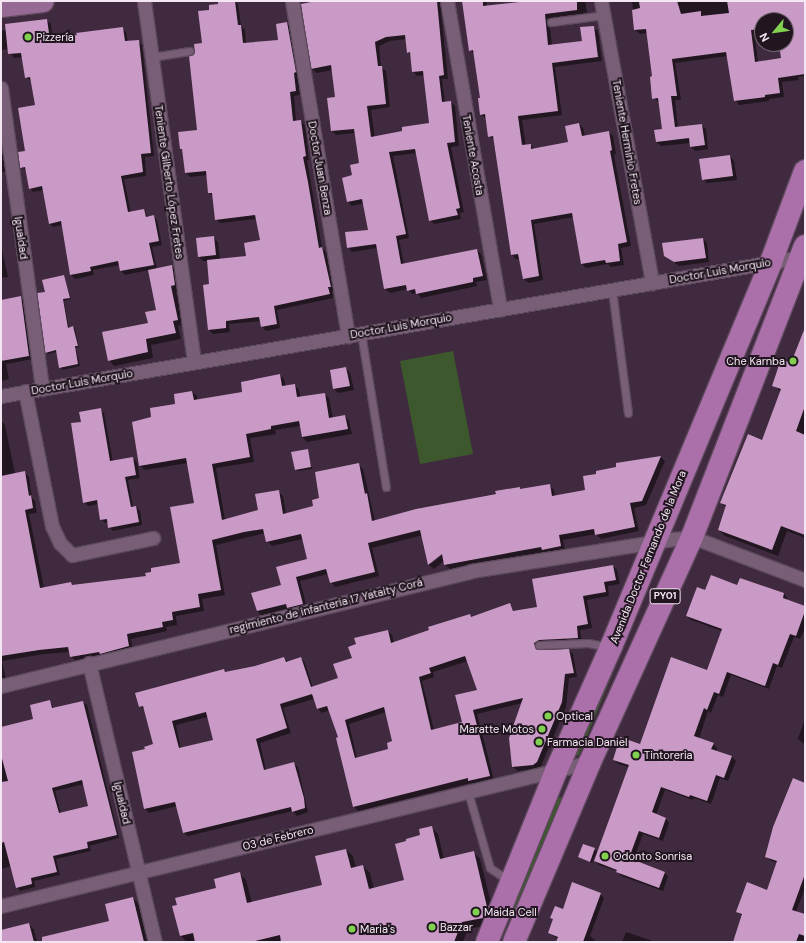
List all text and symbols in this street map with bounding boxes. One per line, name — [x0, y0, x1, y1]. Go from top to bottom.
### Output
north arrow — [754, 12, 794, 52]
place label: Pizzería — [36, 30, 74, 44]
text: N — [756, 30, 772, 44]
marker: Pizzería — [23, 32, 33, 42]
street label: Teniente Herminio Fretes — [610, 78, 644, 206]
street label: Teniente Gilberto López Fretes — [152, 104, 186, 260]
street label: Teniente Acosta — [459, 114, 487, 196]
street label: Doctor Juan Benza — [305, 120, 335, 216]
street label: Igualdad — [11, 216, 31, 260]
street label: Doctor Luis Morquio — [668, 256, 772, 286]
street label: Doctor Luis Morquio — [349, 311, 453, 341]
place label: Che Karnba — [726, 354, 785, 368]
marker: Che Karnba — [788, 356, 798, 366]
street label: Doctor Luis Morquio — [30, 367, 134, 397]
street label: Avenida Doctor Fernando de la Mora — [607, 469, 689, 645]
street label: regimiento de infanteria 17 Yataity Corá — [228, 576, 424, 636]
road number: PY01 — [649, 588, 681, 604]
place label: Optical — [556, 709, 593, 723]
marker: Optical — [543, 711, 553, 721]
place label: Maratte Motos — [459, 722, 534, 736]
marker: Maratte Motos — [537, 724, 547, 734]
place label: Farmacia Daniel — [547, 735, 627, 749]
marker: Farmacia Daniel — [534, 737, 544, 747]
place label: Tintoreria — [644, 748, 693, 762]
marker: Tintoreria — [631, 750, 641, 760]
street label: Igualdad — [111, 780, 133, 826]
street label: 03 de Febrero — [241, 823, 315, 853]
place label: Odonto Sonrisa — [613, 849, 692, 863]
marker: Odonto Sonrisa — [600, 851, 610, 861]
place label: Maida Cell — [484, 905, 537, 919]
marker: Maida Cell — [471, 907, 481, 917]
place label: Bazzar — [440, 920, 473, 934]
place label: Maria's — [360, 922, 395, 936]
marker: Bazzar — [427, 922, 437, 932]
marker: Maria's — [347, 924, 357, 934]

